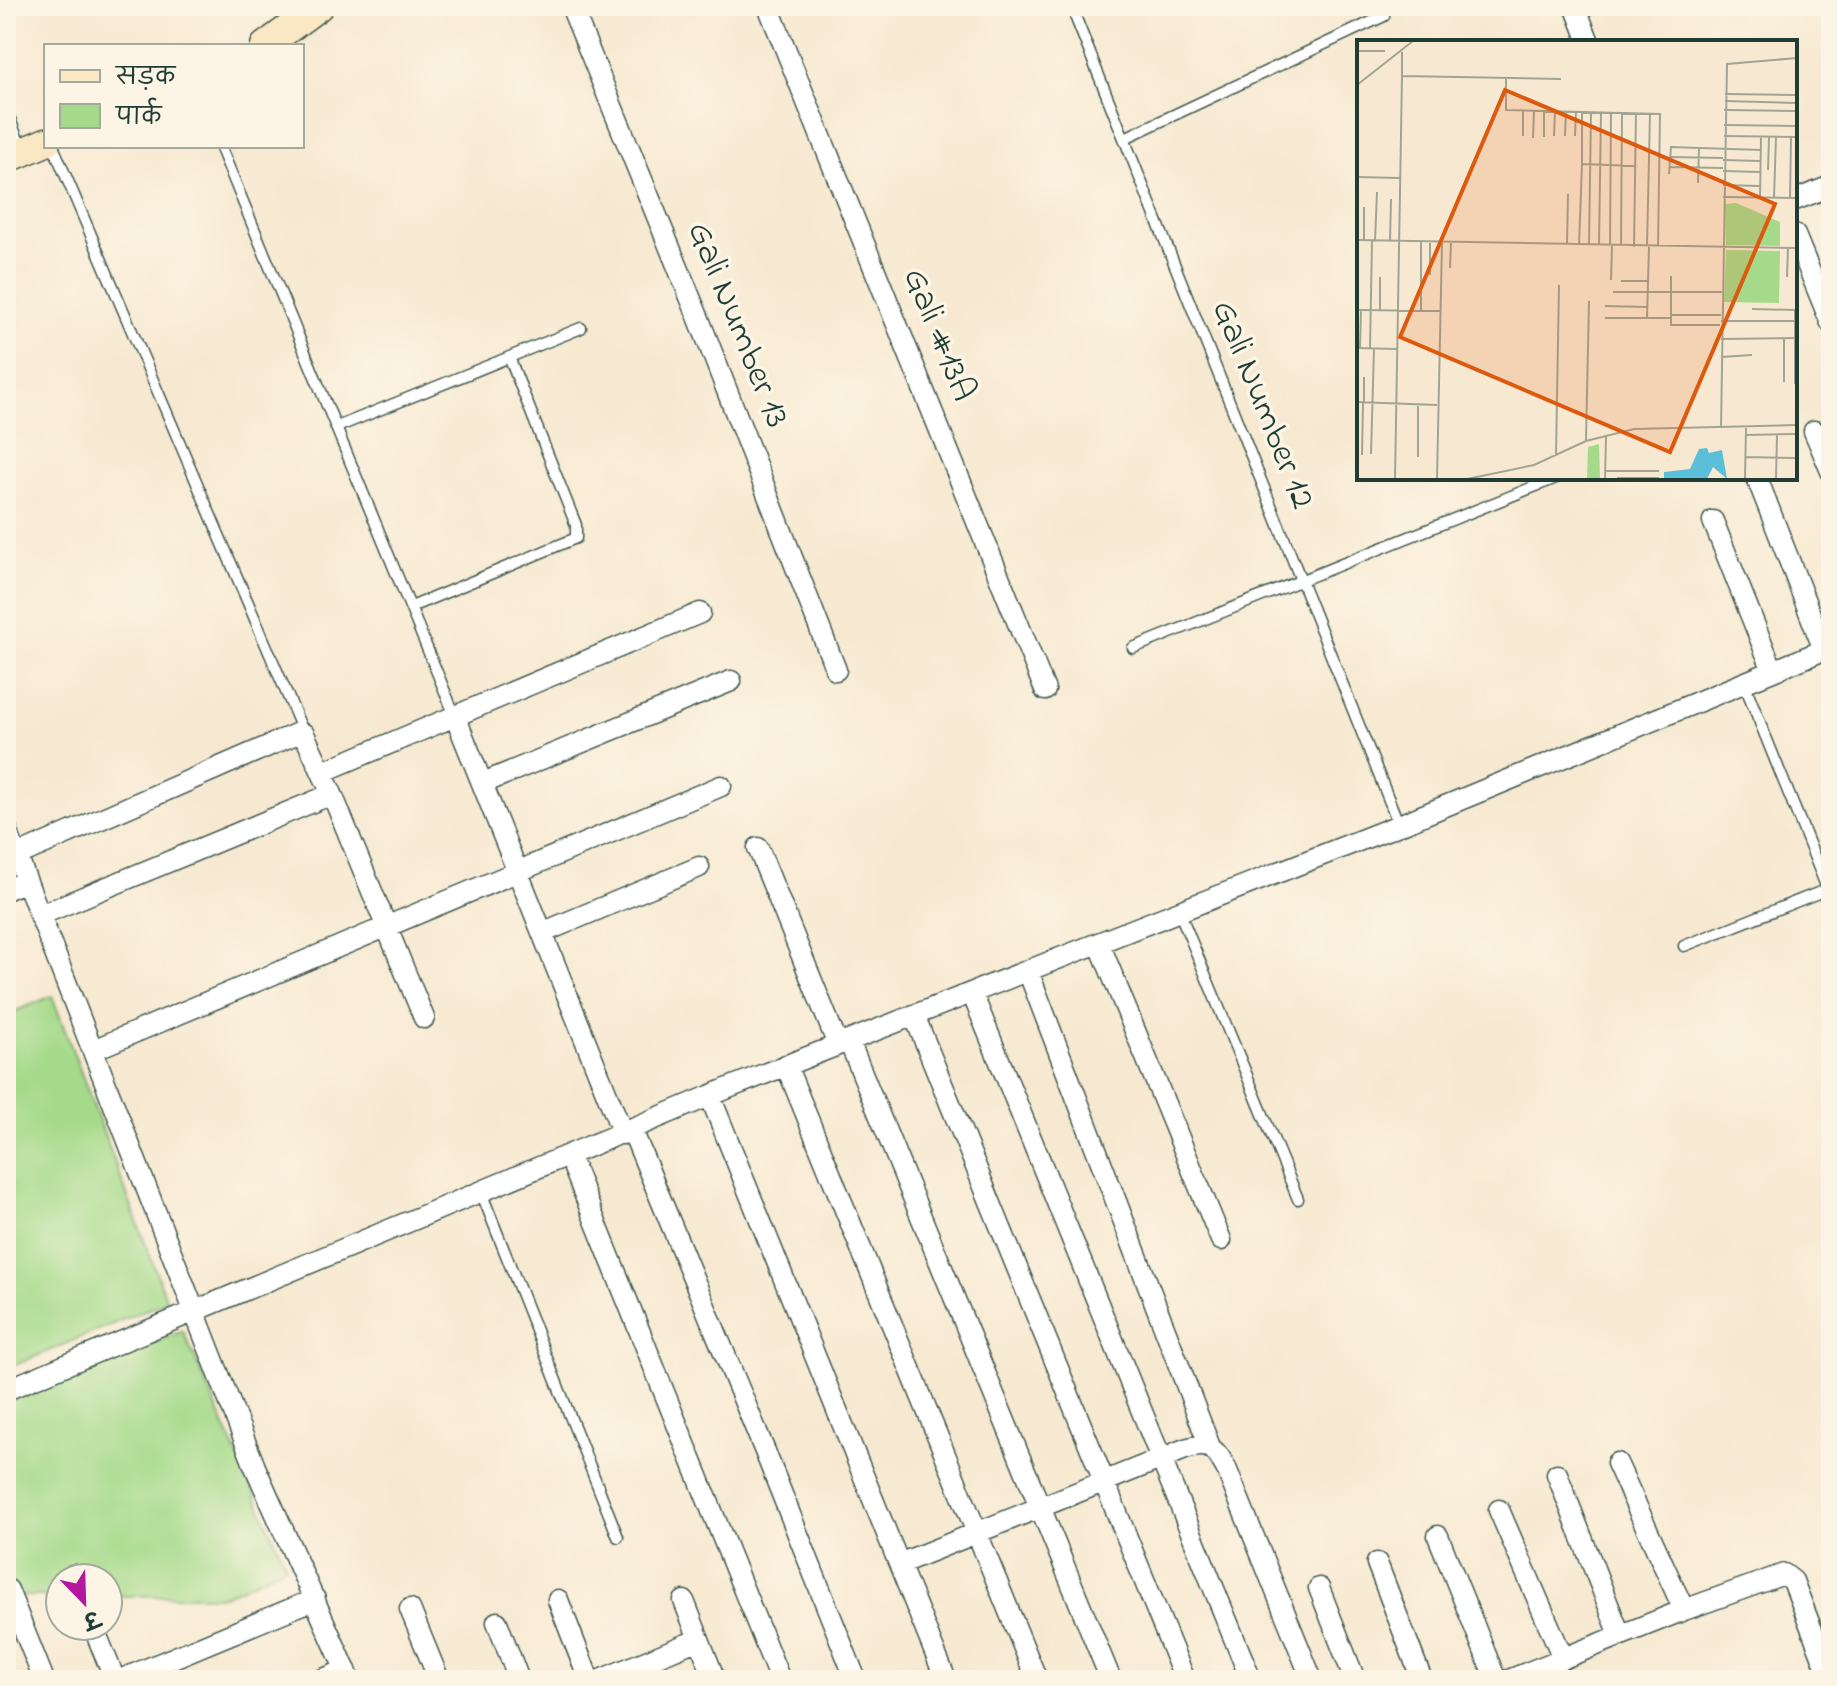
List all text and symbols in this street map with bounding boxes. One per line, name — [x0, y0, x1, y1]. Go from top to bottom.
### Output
inset map — [1357, 40, 1797, 480]
legend — [44, 44, 304, 148]
text: सड़क — [114, 61, 177, 96]
text: पार्क — [114, 97, 163, 136]
street label: Gali Number 13 — [672, 214, 802, 436]
street label: Gali #13A — [887, 260, 989, 410]
street label: Gali Number 12 — [1196, 293, 1328, 517]
north arrow — [44, 1562, 124, 1642]
text: उ — [75, 1599, 105, 1636]

